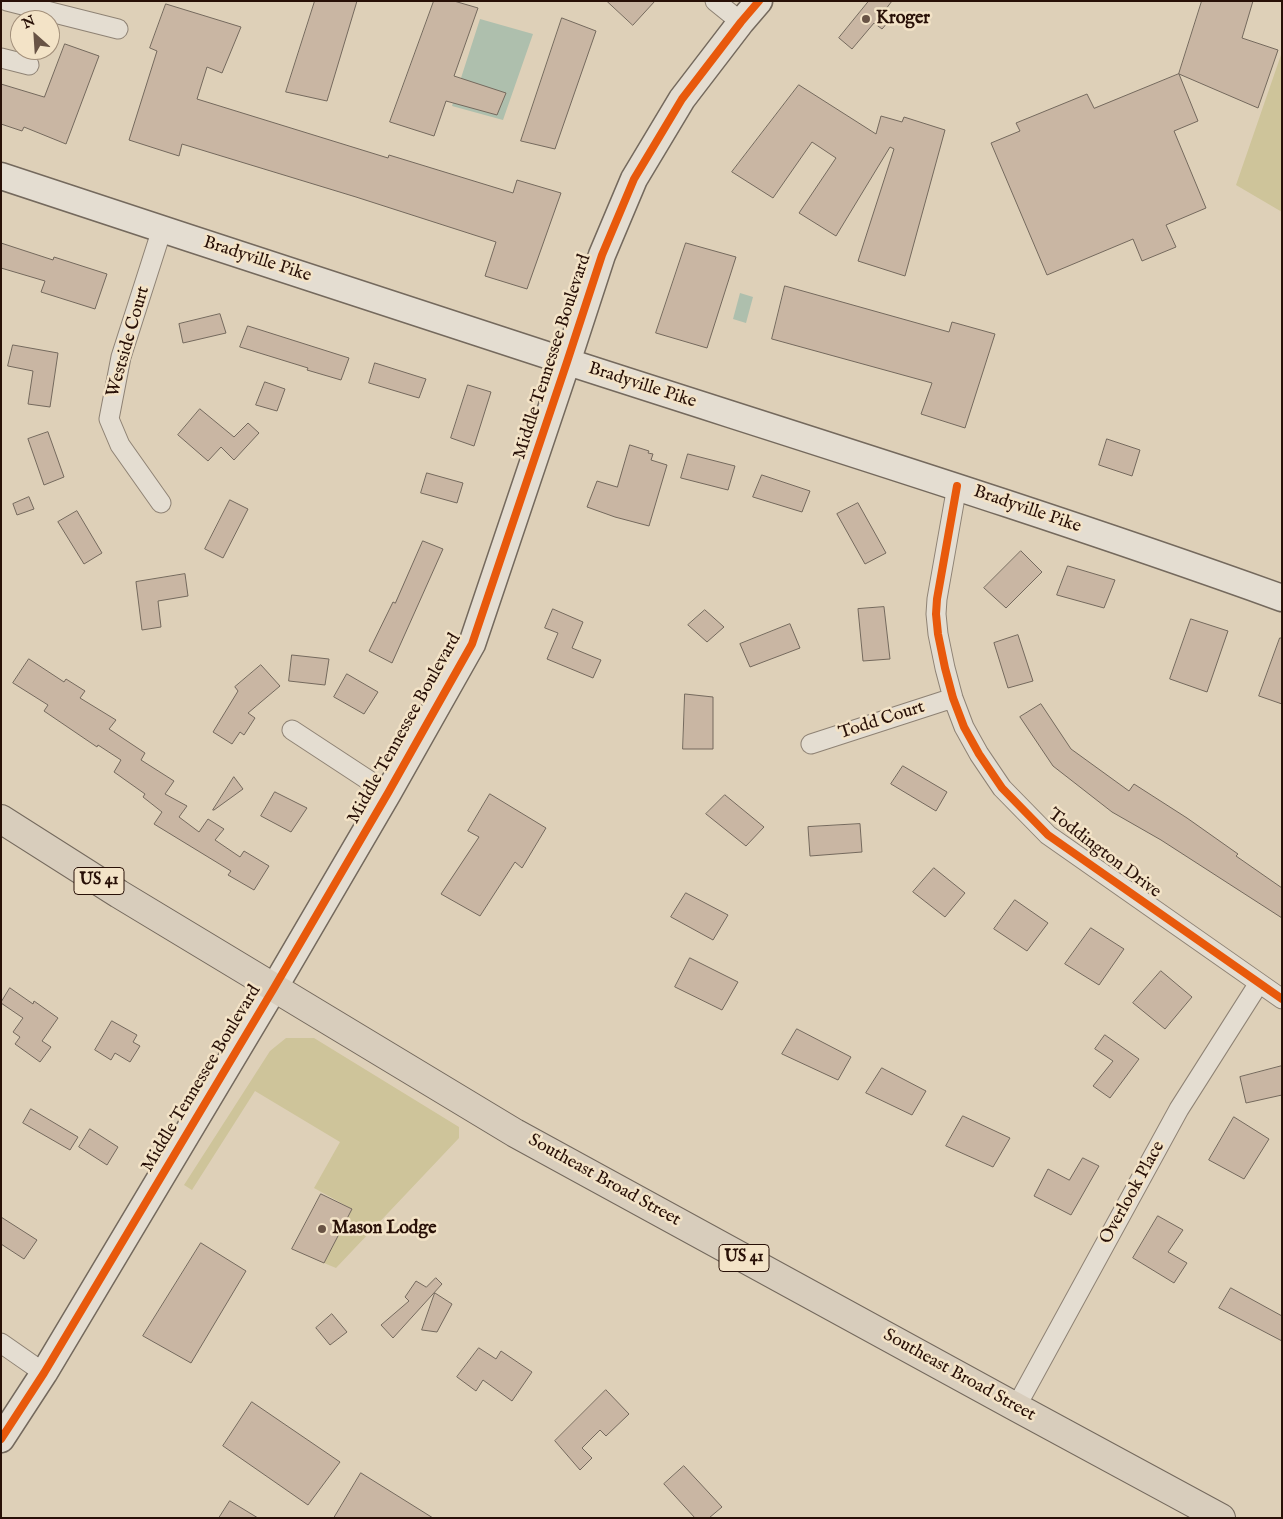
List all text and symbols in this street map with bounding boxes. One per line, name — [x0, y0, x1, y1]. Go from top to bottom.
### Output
place label: Kroger — [876, 8, 930, 30]
north arrow — [10, 10, 60, 60]
text: N — [19, 12, 38, 33]
marker: Kroger — [860, 13, 872, 25]
street label: Bradyville Pike — [200, 232, 314, 288]
street label: Middle Tennessee Boulevard — [510, 252, 596, 462]
street label: Westside Court — [103, 284, 155, 400]
street label: Bradyville Pike — [585, 358, 699, 414]
street label: Bradyville Pike — [970, 481, 1084, 539]
street label: Middle Tennessee Boulevard — [344, 630, 466, 828]
street label: Todd Court — [836, 697, 928, 745]
street label: Toddington Drive — [1043, 805, 1165, 903]
road number: US 41 — [74, 868, 124, 894]
street label: Middle Tennessee Boulevard — [138, 982, 266, 1176]
street label: Southeast Broad Street — [524, 1130, 684, 1232]
street label: Overlook Place — [1096, 1138, 1170, 1248]
place label: Mason Lodge — [332, 1218, 436, 1240]
marker: Mason Lodge — [316, 1223, 328, 1235]
road number: US 41 — [719, 1244, 769, 1272]
street label: Southeast Broad Street — [879, 1325, 1039, 1427]

